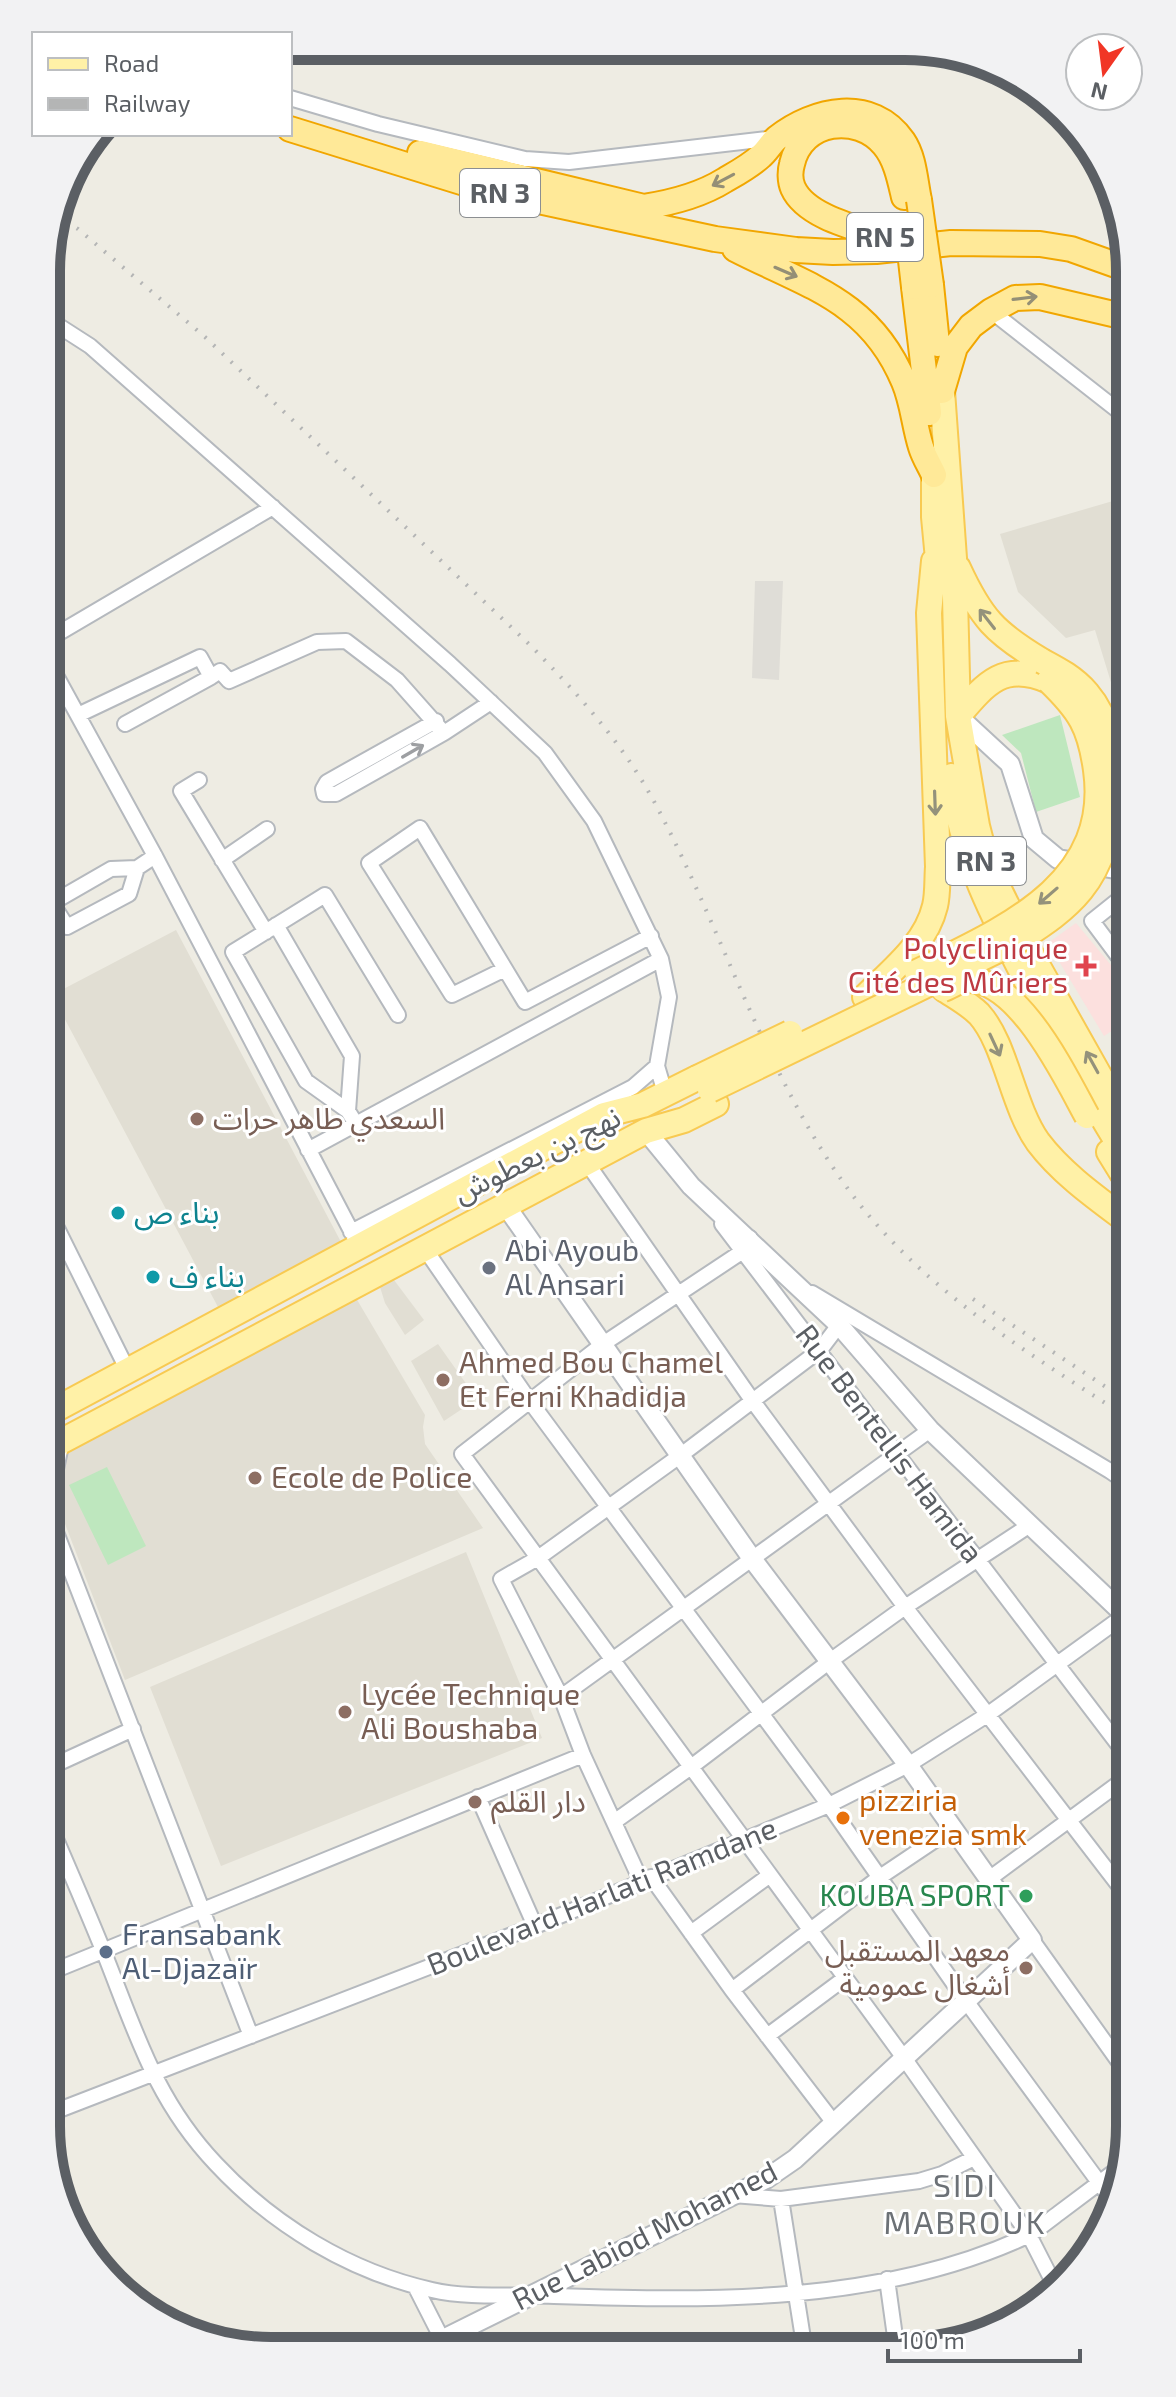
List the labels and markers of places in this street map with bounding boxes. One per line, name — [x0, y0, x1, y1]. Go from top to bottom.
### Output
place label: Polyclinique Cité des Mûriers — [848, 929, 1068, 999]
marker: Polyclinique Cité des Mûriers — [1075, 955, 1097, 977]
place label: السعدي طاهر حرات — [213, 1099, 445, 1142]
marker: السعدي طاهر حرات — [188, 1110, 206, 1128]
place label: بناء ص — [134, 1193, 219, 1231]
marker: بناء ص — [109, 1204, 127, 1222]
place label: Abi Ayoub Al Ansari — [505, 1231, 639, 1301]
place label: بناء ف — [169, 1257, 245, 1293]
marker: Abi Ayoub Al Ansari — [480, 1259, 498, 1277]
marker: بناء ف — [144, 1268, 162, 1286]
place label: Ahmed Bou Chamel Et Ferni Khadidja — [459, 1343, 723, 1413]
marker: Ahmed Bou Chamel Et Ferni Khadidja — [434, 1371, 452, 1389]
place label: Ecole de Police — [271, 1458, 472, 1494]
marker: Ecole de Police — [246, 1469, 264, 1487]
place label: Lycée Technique Ali Boushaba — [361, 1675, 580, 1745]
marker: Lycée Technique Ali Boushaba — [336, 1703, 354, 1721]
place label: pizziria venezia smk — [859, 1781, 1027, 1851]
place label: دار القلم — [491, 1782, 586, 1825]
marker: دار القلم — [466, 1793, 484, 1811]
marker: pizziria venezia smk — [834, 1809, 852, 1827]
place label: KOUBA SPORT — [820, 1876, 1010, 1912]
marker: KOUBA SPORT — [1017, 1887, 1035, 1905]
place label: Fransabank Al-Djazaïr — [122, 1915, 282, 1985]
place label: معهد المستقبل أشغال عمومية — [825, 1931, 1010, 2003]
marker: Fransabank Al-Djazaïr — [97, 1943, 115, 1961]
marker: معهد المستقبل أشغال عمومية — [1017, 1959, 1035, 1977]

